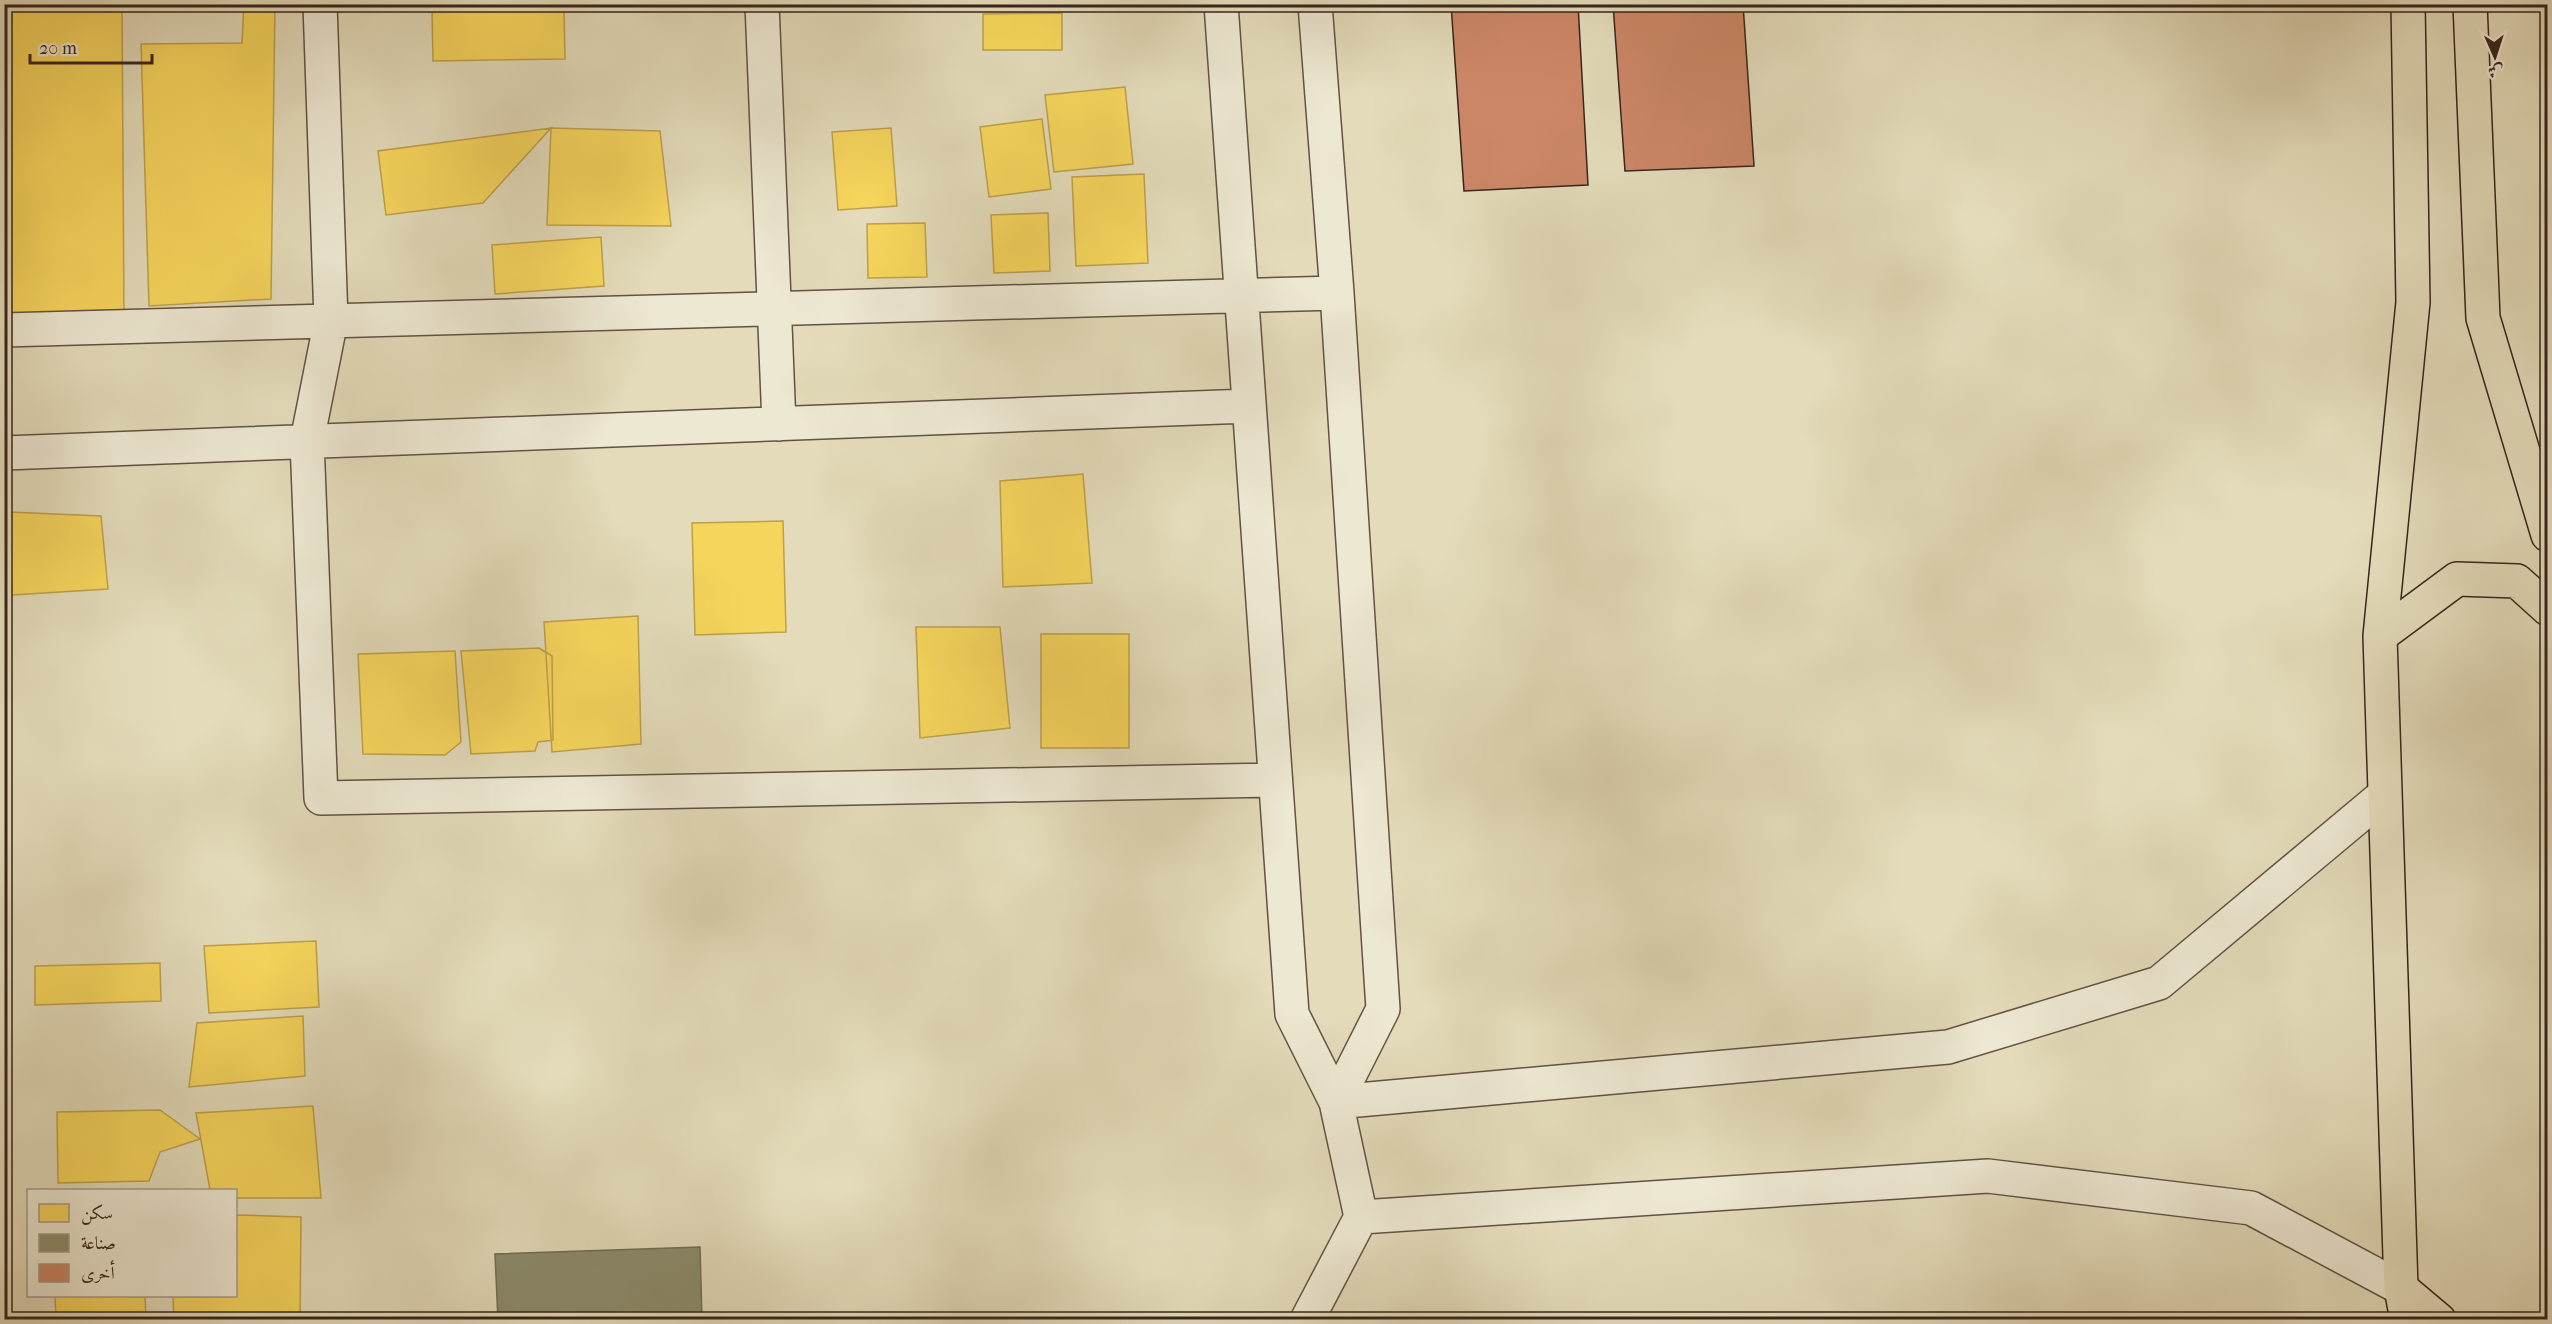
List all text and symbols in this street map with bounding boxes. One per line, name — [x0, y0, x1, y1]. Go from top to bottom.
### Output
scale bar — [30, 27, 152, 65]
north arrow — [2465, 27, 2525, 87]
text: 20 m — [39, 38, 77, 59]
text: ش — [2487, 62, 2504, 81]
legend — [27, 1189, 237, 1297]
text: سكن — [81, 1203, 113, 1225]
text: صناعة — [81, 1233, 116, 1254]
text: أخرى — [81, 1260, 116, 1284]

